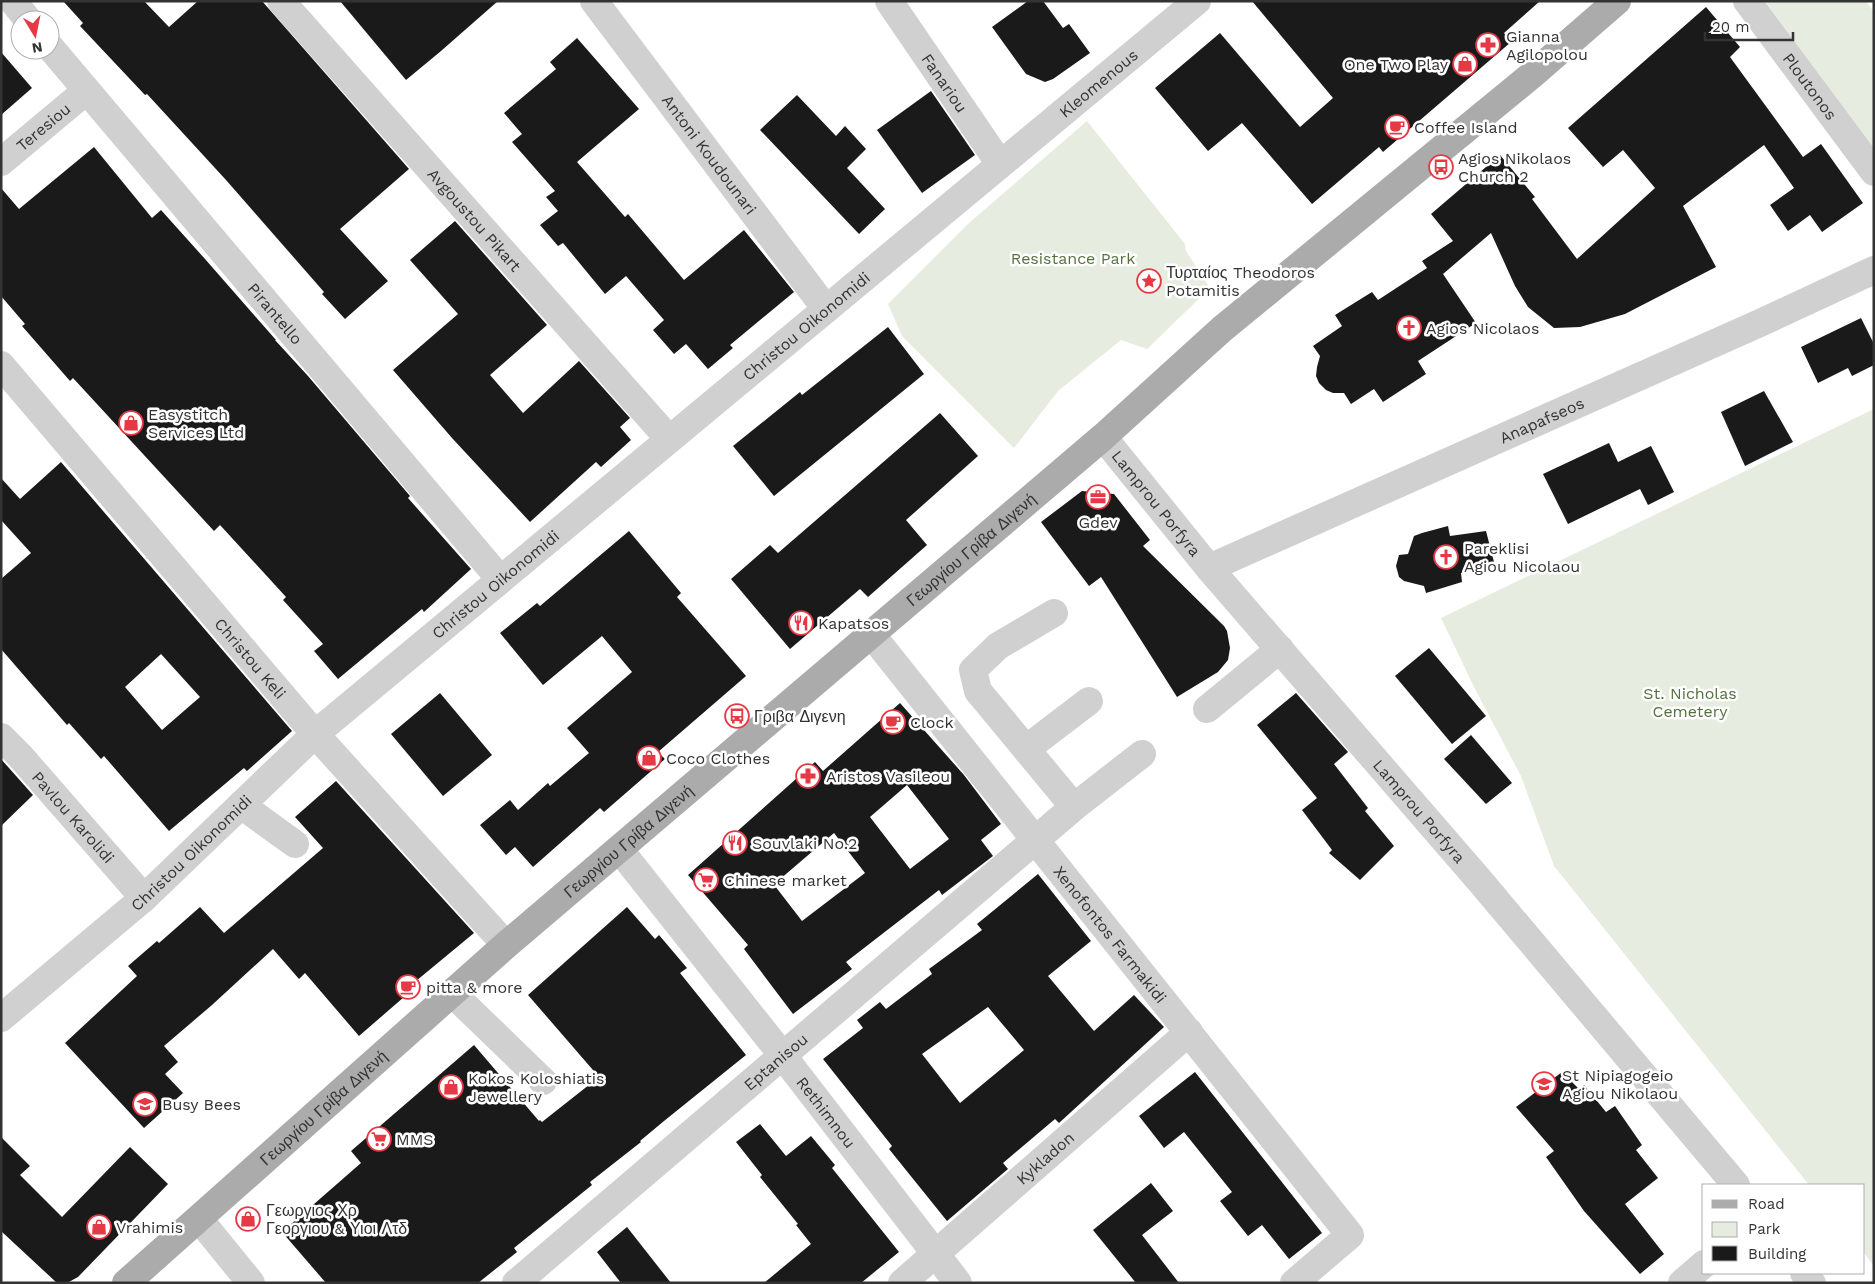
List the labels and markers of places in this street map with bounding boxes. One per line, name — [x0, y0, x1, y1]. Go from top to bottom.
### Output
place label: Gianna Agilopolou — [1506, 27, 1588, 64]
pharmacy icon: Gianna Agilopolou — [1475, 32, 1501, 58]
shop icon: One Two Play — [1452, 51, 1478, 77]
place label: One Two Play — [1344, 55, 1449, 74]
cafe icon: Coffee Island — [1384, 114, 1410, 140]
place label: Coffee Island — [1414, 118, 1518, 137]
place label: Agios Nikolaos Church 2 — [1458, 149, 1571, 186]
bus stop icon: Agios Nikolaos Church 2 — [1428, 154, 1454, 180]
place label: Τυρταίος Theodoros Potamitis — [1166, 263, 1315, 300]
place icon: Τυρταίος Theodoros Potamitis — [1136, 268, 1162, 294]
church icon: Agios Nicolaos — [1396, 315, 1422, 341]
place label: Agios Nicolaos — [1426, 319, 1539, 338]
place label: Easystitch Services Ltd — [148, 405, 244, 442]
shop icon: Easystitch Services Ltd — [118, 410, 144, 436]
office icon: Gdev — [1085, 484, 1111, 510]
place label: Gdev — [1079, 513, 1118, 532]
place label: Pareklisi Agiou Nicolaou — [1464, 539, 1580, 576]
church icon: Pareklisi Agiou Nicolaou — [1433, 544, 1459, 570]
restaurant icon: Kapatsos — [788, 610, 814, 636]
place label: Kapatsos — [818, 614, 889, 633]
bus stop icon: Γριβα Διγενη — [724, 703, 750, 729]
place label: Γριβα Διγενη — [754, 707, 846, 726]
cafe icon: Clock — [880, 709, 906, 735]
place label: Clock — [910, 713, 954, 732]
shop icon: Coco Clothes — [636, 745, 662, 771]
place label: Coco Clothes — [666, 749, 770, 768]
pharmacy icon: Aristos Vasileou — [795, 763, 821, 789]
place label: Aristos Vasileou — [826, 767, 950, 786]
restaurant icon: Souvlaki No.2 — [722, 830, 748, 856]
place label: Souvlaki No.2 — [752, 834, 857, 853]
supermarket icon: Chinese market — [693, 867, 719, 893]
place label: Chinese market — [724, 871, 847, 890]
cafe icon: pitta & more — [395, 974, 421, 1000]
place label: pitta & more — [426, 978, 523, 997]
place label: St Nipiagogeio Agiou Nikolaou — [1562, 1066, 1678, 1103]
place label: Kokos Koloshiatis Jewellery — [468, 1069, 604, 1106]
school or university icon: St Nipiagogeio Agiou Nikolaou — [1531, 1071, 1557, 1097]
shop icon: Kokos Koloshiatis Jewellery — [438, 1074, 464, 1100]
school or university icon: Busy Bees — [132, 1091, 158, 1117]
place label: Busy Bees — [162, 1095, 241, 1114]
supermarket icon: MMS — [366, 1126, 392, 1152]
place label: MMS — [396, 1130, 434, 1149]
place label: Γεωργιος Χρ Γεοργιου & Υιοι Λτδ — [266, 1201, 407, 1238]
shop icon: Γεωργιος Χρ Γεοργιου & Υιοι Λτδ — [235, 1206, 261, 1232]
shop icon: Vrahimis — [86, 1214, 112, 1240]
place label: Vrahimis — [116, 1218, 183, 1237]

